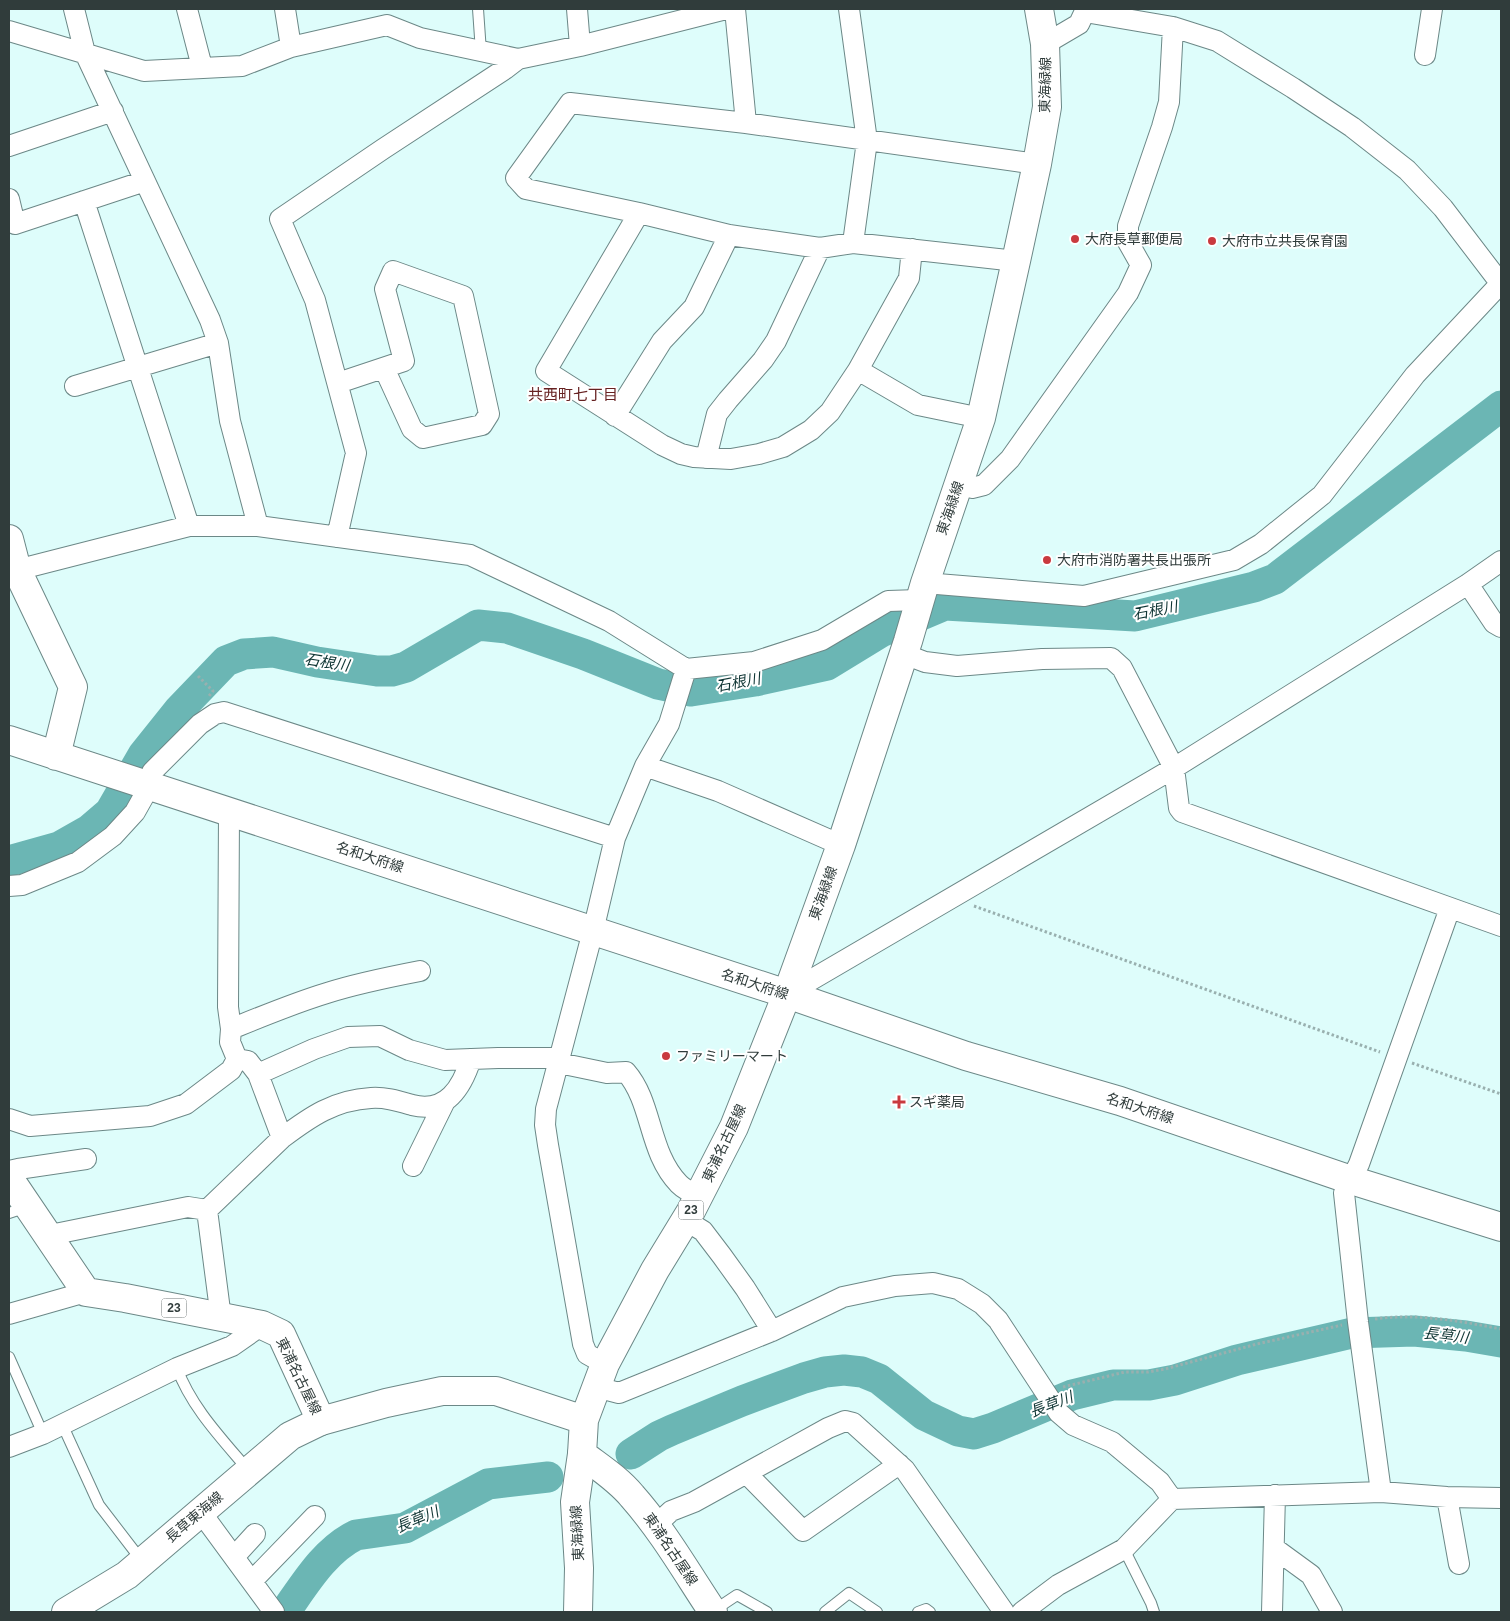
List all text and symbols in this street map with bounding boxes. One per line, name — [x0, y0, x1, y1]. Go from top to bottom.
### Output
street label: 東海緑線 — [1037, 57, 1053, 113]
place label: 大府長草郵便局 — [1085, 231, 1183, 247]
marker: 大府長草郵便局 — [1069, 233, 1081, 245]
place label: 大府市立共長保育園 — [1222, 233, 1348, 249]
marker: 大府市立共長保育園 — [1206, 235, 1218, 247]
district label: 共西町七丁目 — [528, 386, 618, 403]
street label: 東海緑線 — [933, 479, 967, 537]
place label: 大府市消防署共長出張所 — [1057, 552, 1211, 568]
marker: 大府市消防署共長出張所 — [1041, 554, 1053, 566]
water label: 石根川 — [1131, 597, 1181, 623]
water label: 石根川 — [303, 650, 353, 674]
water label: 石根川 — [714, 669, 764, 695]
street label: 名和大府線 — [334, 839, 406, 875]
street label: 東海緑線 — [806, 864, 840, 922]
street label: 名和大府線 — [719, 966, 791, 1002]
place label: ファミリーマート — [676, 1048, 788, 1064]
marker: ファミリーマート — [660, 1050, 672, 1062]
street label: 名和大府線 — [1104, 1090, 1176, 1126]
place label: スギ薬局 — [909, 1094, 965, 1110]
marker: スギ薬局 — [893, 1096, 905, 1108]
street label: 東浦名古屋線 — [699, 1102, 749, 1184]
road number: 23 — [678, 1200, 704, 1220]
road number: 23 — [162, 1299, 186, 1318]
water label: 長草川 — [1423, 1324, 1471, 1346]
street label: 東浦名古屋線 — [273, 1335, 325, 1417]
water label: 長草川 — [1027, 1387, 1077, 1420]
street label: 長草東海線 — [162, 1488, 226, 1546]
water label: 長草川 — [393, 1502, 443, 1536]
street label: 東海緑線 — [568, 1505, 586, 1561]
street label: 東浦名古屋線 — [641, 1510, 701, 1588]

